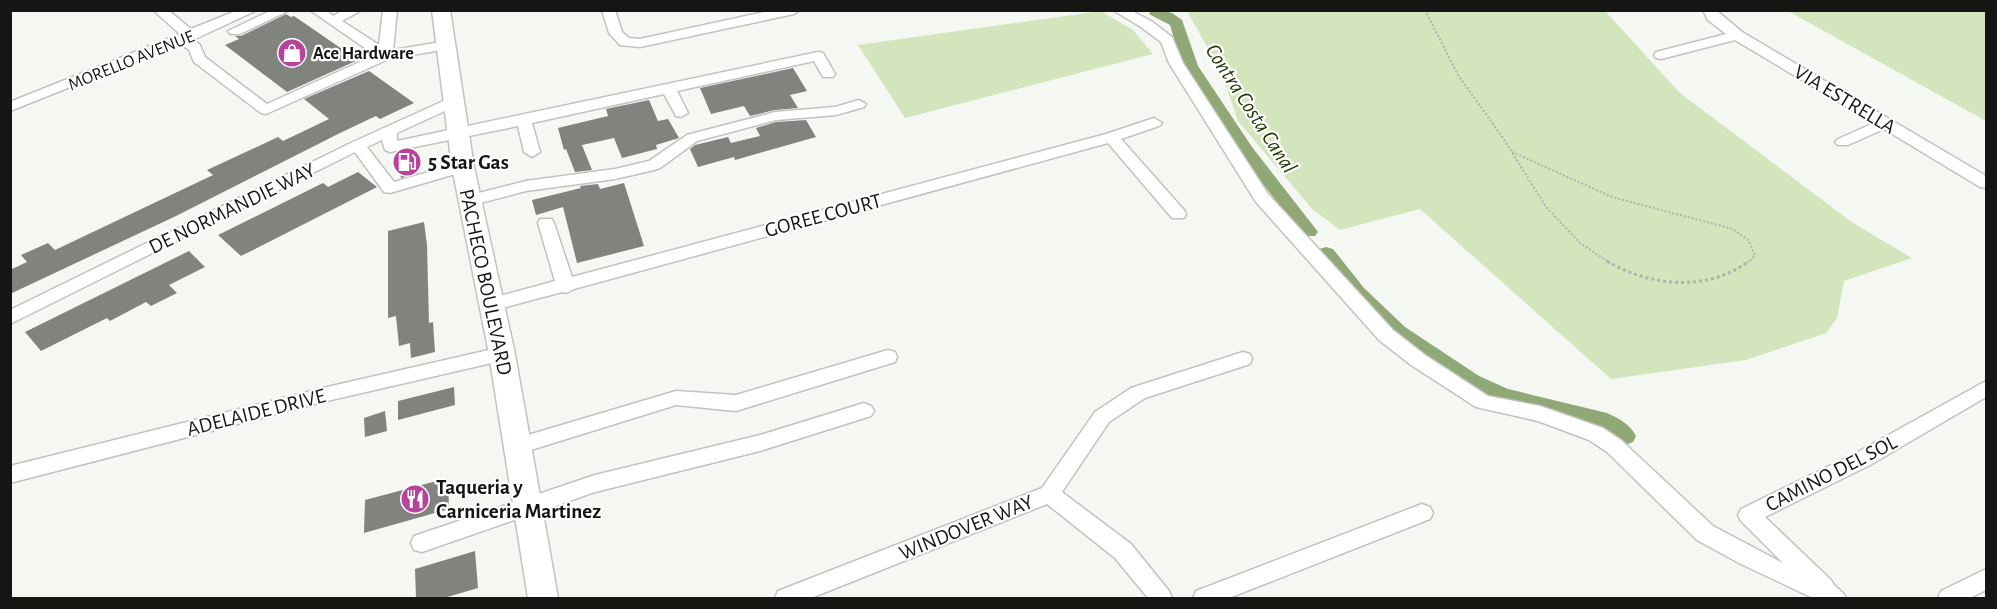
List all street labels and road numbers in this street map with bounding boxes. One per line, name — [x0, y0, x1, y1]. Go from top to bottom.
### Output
street label: MORELLO AVENUE — [66, 27, 197, 94]
street label: VIA ESTRELLA — [1790, 61, 1899, 138]
street label: DE NORMANDIE WAY — [146, 159, 319, 258]
street label: PACHECO BOULEVARD — [456, 187, 516, 377]
street label: GOREE COURT — [763, 190, 884, 241]
street label: ADELAIDE DRIVE — [185, 385, 328, 440]
street label: CAMINO DEL SOL — [1762, 431, 1900, 515]
street label: WINDOVER WAY — [896, 491, 1036, 564]

